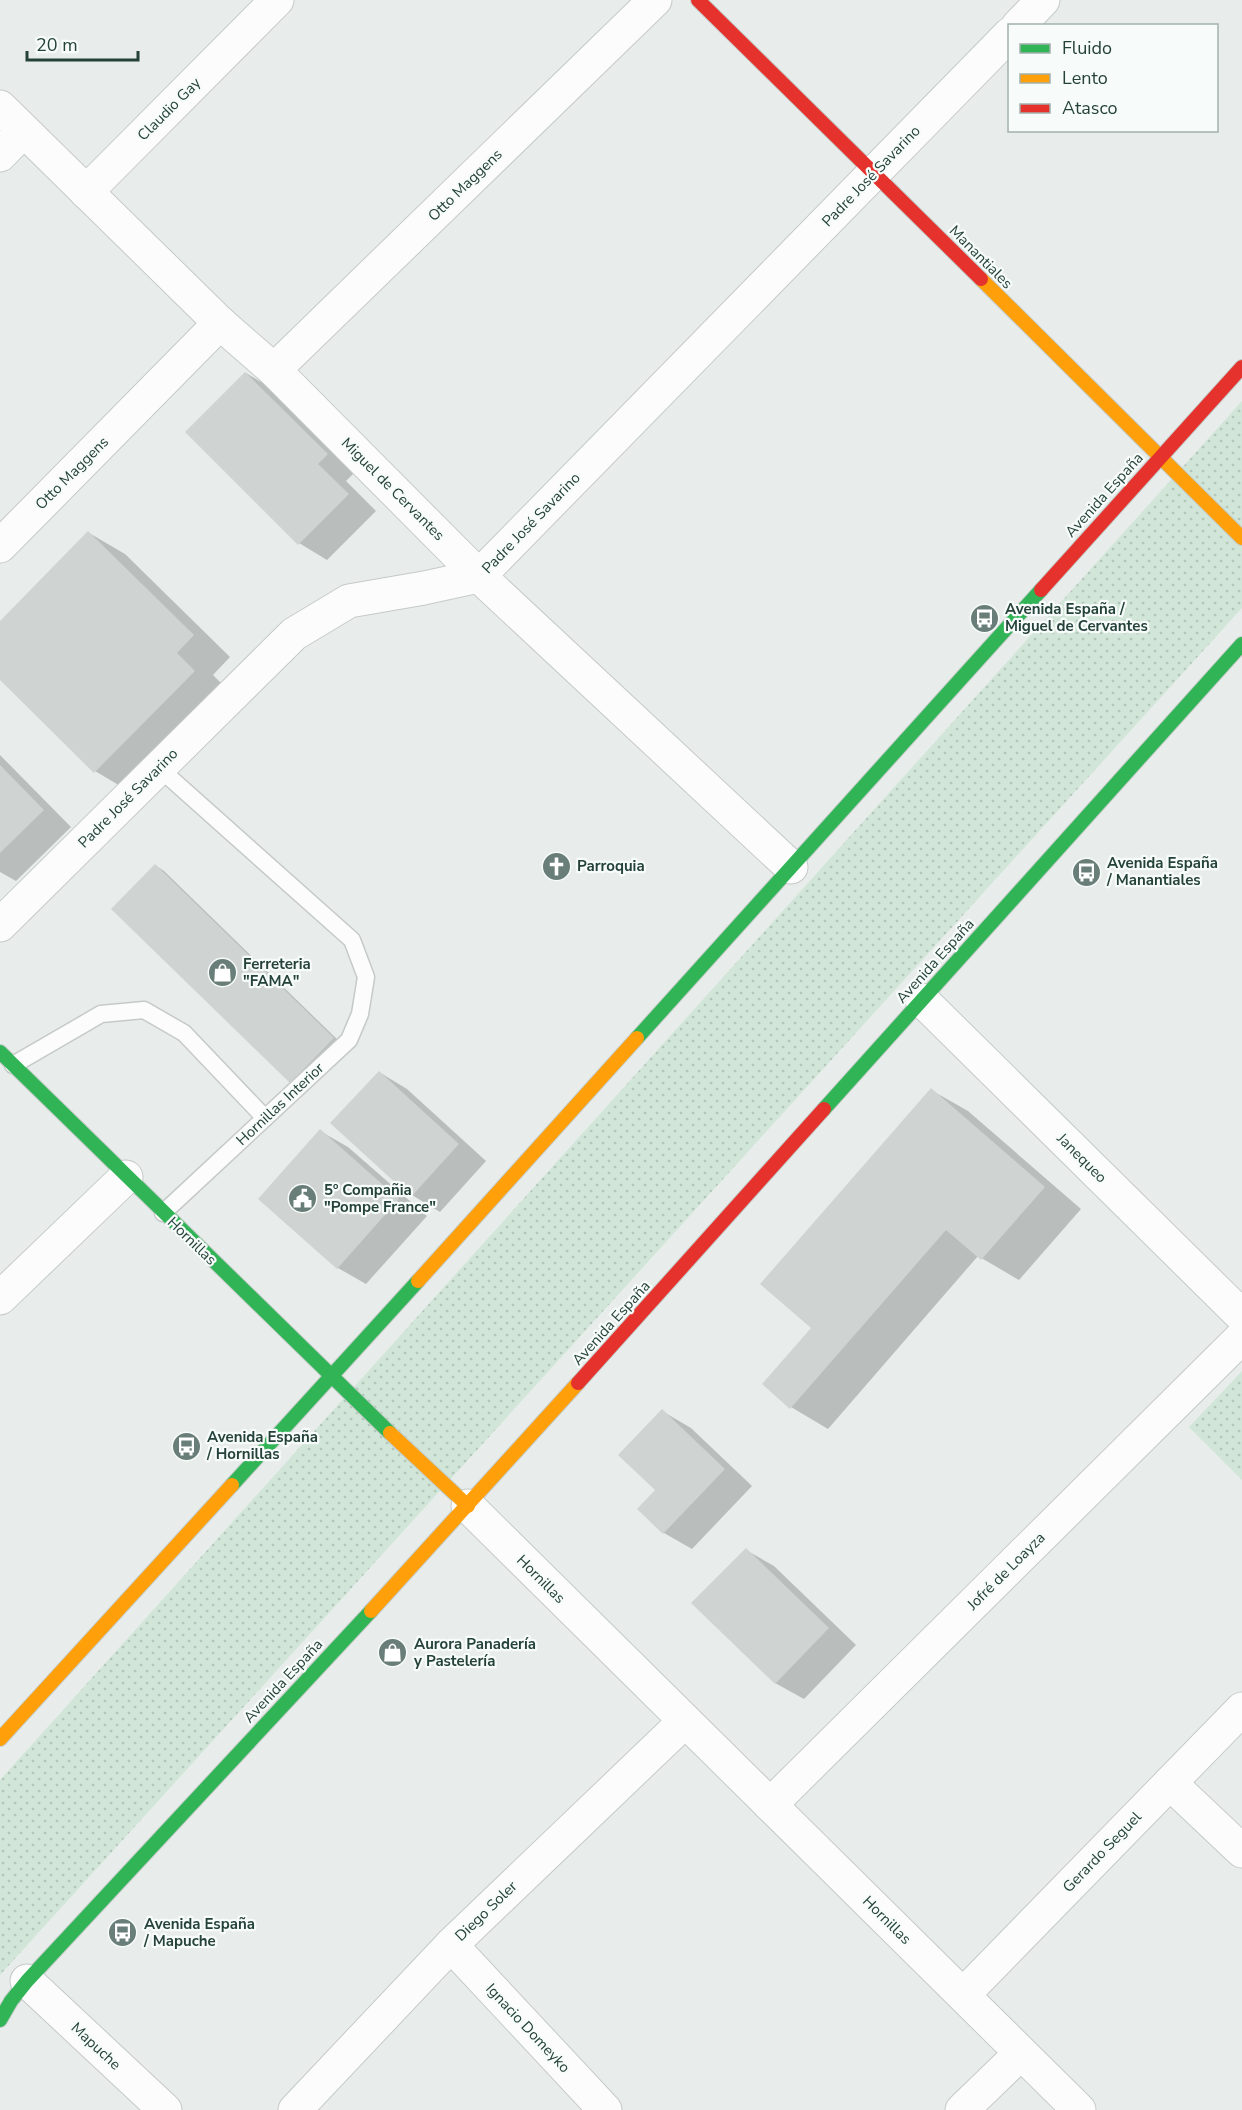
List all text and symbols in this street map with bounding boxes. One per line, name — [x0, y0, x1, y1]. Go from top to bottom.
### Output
scale bar — [27, 24, 138, 62]
legend — [1008, 24, 1218, 132]
text: 20 m — [36, 33, 78, 57]
text: Fluido — [1062, 36, 1112, 60]
text: Lento — [1062, 66, 1108, 90]
street label: Claudio Gay — [133, 73, 205, 145]
text: Atasco — [1062, 96, 1118, 120]
street label: Padre José Savarino — [817, 121, 925, 231]
street label: Otto Maggens — [424, 144, 506, 226]
street label: Manantiales — [945, 221, 1017, 293]
street label: Otto Maggens — [31, 432, 113, 514]
street label: Miguel de Cervantes — [337, 433, 449, 545]
street label: Avenida España — [1061, 448, 1147, 542]
street label: Padre José Savarino — [477, 468, 585, 578]
place label: Avenida España / Miguel de Cervantes — [1005, 599, 1148, 636]
bus stop icon: Avenida España / Miguel de Cervantes — [968, 602, 1000, 634]
street label: Padre José Savarino — [74, 744, 182, 852]
church icon: Parroquia — [540, 850, 572, 882]
place label: Avenida España / Manantiales — [1106, 853, 1218, 890]
place label: Parroquia — [577, 856, 645, 876]
bus stop icon: Avenida España / Manantiales — [1070, 856, 1102, 888]
street label: Avenida España — [892, 914, 978, 1008]
place label: Ferreteria "FAMA" — [243, 954, 311, 991]
shop icon: Ferreteria "FAMA" — [206, 957, 238, 989]
street label: Hornillas Interior — [232, 1058, 329, 1150]
street label: Janequeo — [1052, 1128, 1111, 1187]
place label: 5º Compañia "Pompe France" — [324, 1180, 436, 1217]
public building icon: 5º Compañia "Pompe France" — [287, 1183, 319, 1215]
street label: Hornillas — [163, 1213, 221, 1269]
street label: Avenida España — [568, 1276, 654, 1370]
place label: Avenida España / Hornillas — [206, 1427, 318, 1464]
bus stop icon: Avenida España / Hornillas — [170, 1430, 202, 1462]
street label: Jofré de Loayza — [962, 1528, 1049, 1615]
street label: Hornillas — [512, 1550, 570, 1608]
place label: Aurora Panadería y Pastelería — [413, 1634, 536, 1671]
street label: Avenida España — [239, 1635, 327, 1727]
shop icon: Aurora Panadería y Pastelería — [377, 1637, 409, 1669]
street label: Gerardo Seguel — [1058, 1807, 1146, 1897]
street label: Diego Soler — [451, 1876, 522, 1946]
street label: Hornillas — [858, 1891, 916, 1949]
place label: Avenida España / Mapuche — [143, 1914, 255, 1951]
bus stop icon: Avenida España / Mapuche — [107, 1917, 139, 1949]
street label: Ignacio Domeyko — [481, 1979, 575, 2077]
street label: Mapuche — [67, 2018, 125, 2074]

